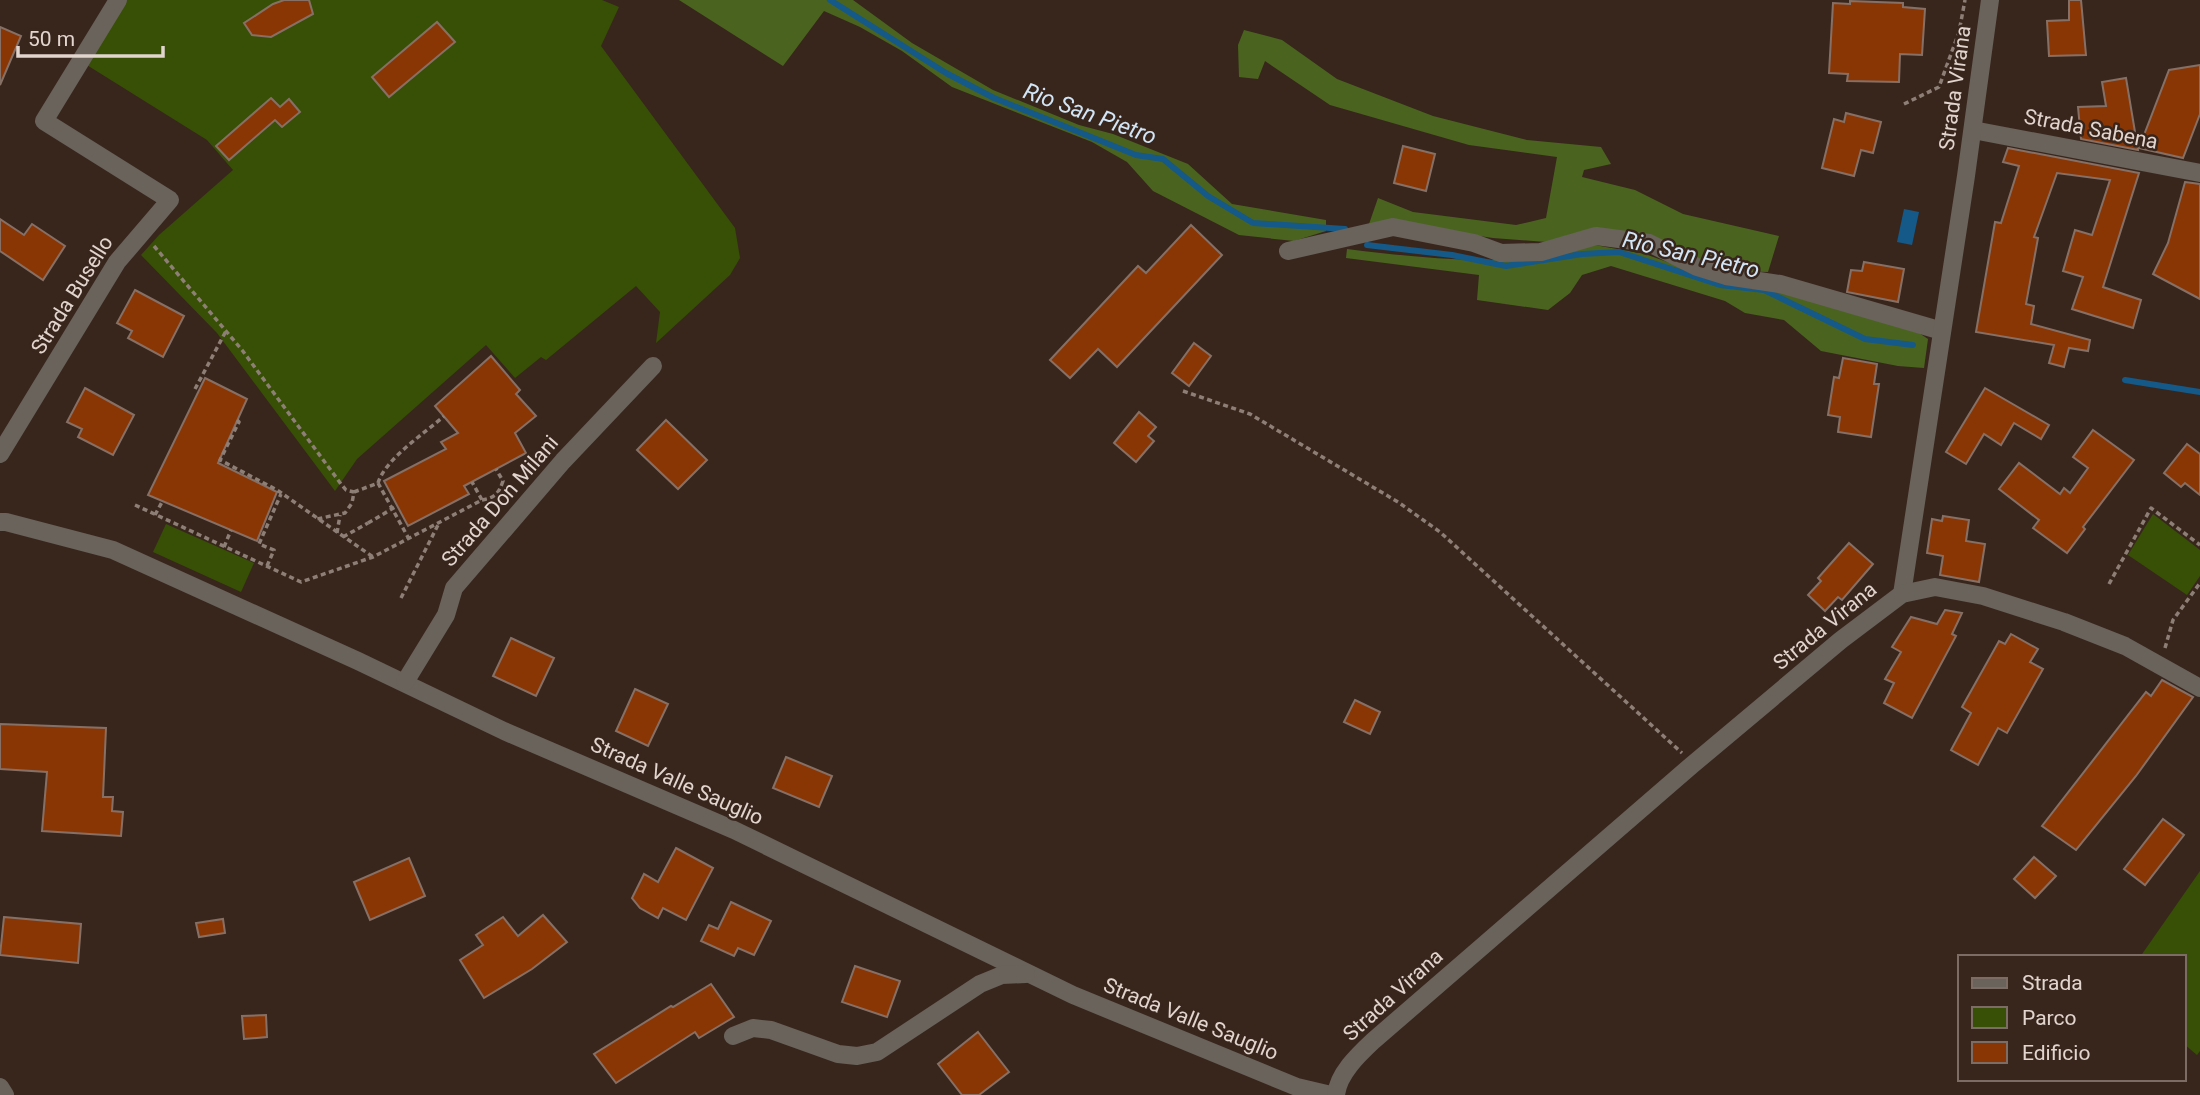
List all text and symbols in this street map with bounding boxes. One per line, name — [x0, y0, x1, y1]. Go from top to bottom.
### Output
scale bar — [18, 14, 163, 58]
street label: Strada Virana — [1934, 24, 1976, 152]
text: 50 m — [28, 27, 75, 51]
water label: Rio San Pietro — [1020, 77, 1160, 151]
street label: Strada Sabena — [2022, 104, 2160, 154]
water label: Rio San Pietro — [1620, 226, 1762, 284]
street label: Strada Busello — [26, 231, 118, 359]
street label: Strada Don Milani — [437, 431, 563, 571]
street label: Strada Virana — [1769, 577, 1881, 675]
street label: Strada Valle Sauglio — [587, 732, 767, 830]
street label: Strada Virana — [1338, 944, 1448, 1046]
legend — [1958, 955, 2186, 1081]
text: Strada — [2022, 971, 2083, 995]
street label: Strada Valle Sauglio — [1100, 973, 1282, 1065]
text: Parco — [2022, 1006, 2076, 1030]
text: Edificio — [2022, 1041, 2090, 1065]

